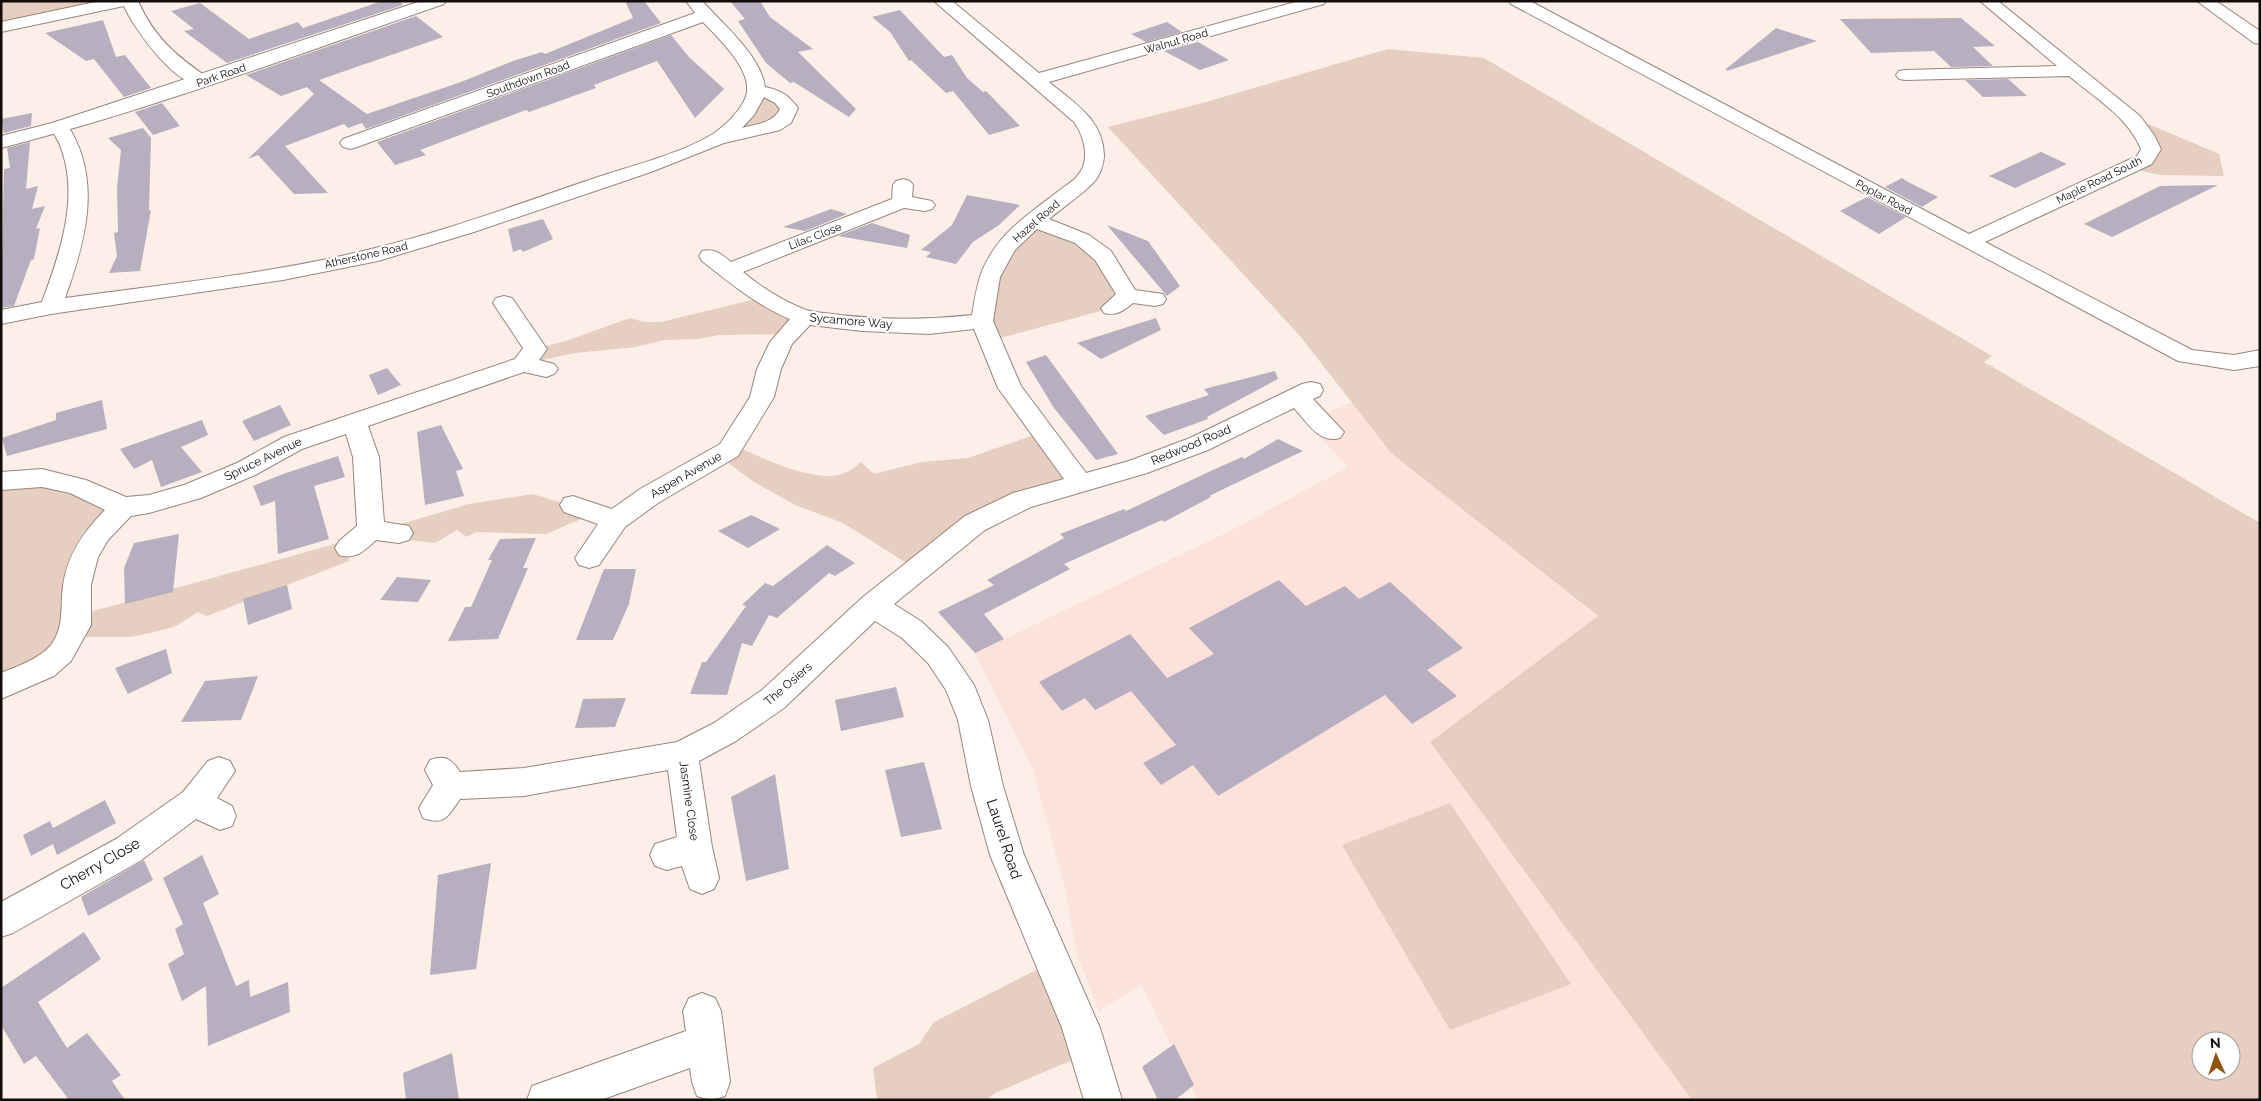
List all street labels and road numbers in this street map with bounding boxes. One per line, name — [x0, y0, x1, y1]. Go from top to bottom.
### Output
street label: Walnut Road — [1143, 26, 1210, 57]
street label: Southdown Road — [485, 58, 572, 101]
street label: Park Road — [195, 61, 248, 90]
street label: Maple Road South — [2054, 154, 2144, 207]
street label: Poplar Road — [1853, 177, 1914, 218]
street label: Hazel Road — [1010, 197, 1062, 245]
street label: Lilac Close — [787, 220, 844, 252]
street label: Atherstone Road — [323, 240, 409, 271]
street label: Sycamore Way — [809, 310, 894, 332]
street label: Redwood Road — [1149, 422, 1233, 468]
street label: Spruce Avenue — [222, 434, 304, 484]
street label: Aspen Avenue — [648, 449, 724, 501]
street label: The Osiers — [761, 659, 815, 709]
street label: Jasmine Close — [676, 760, 702, 842]
street label: Laurel Road — [983, 797, 1025, 881]
street label: Cherry Close — [57, 834, 143, 894]

